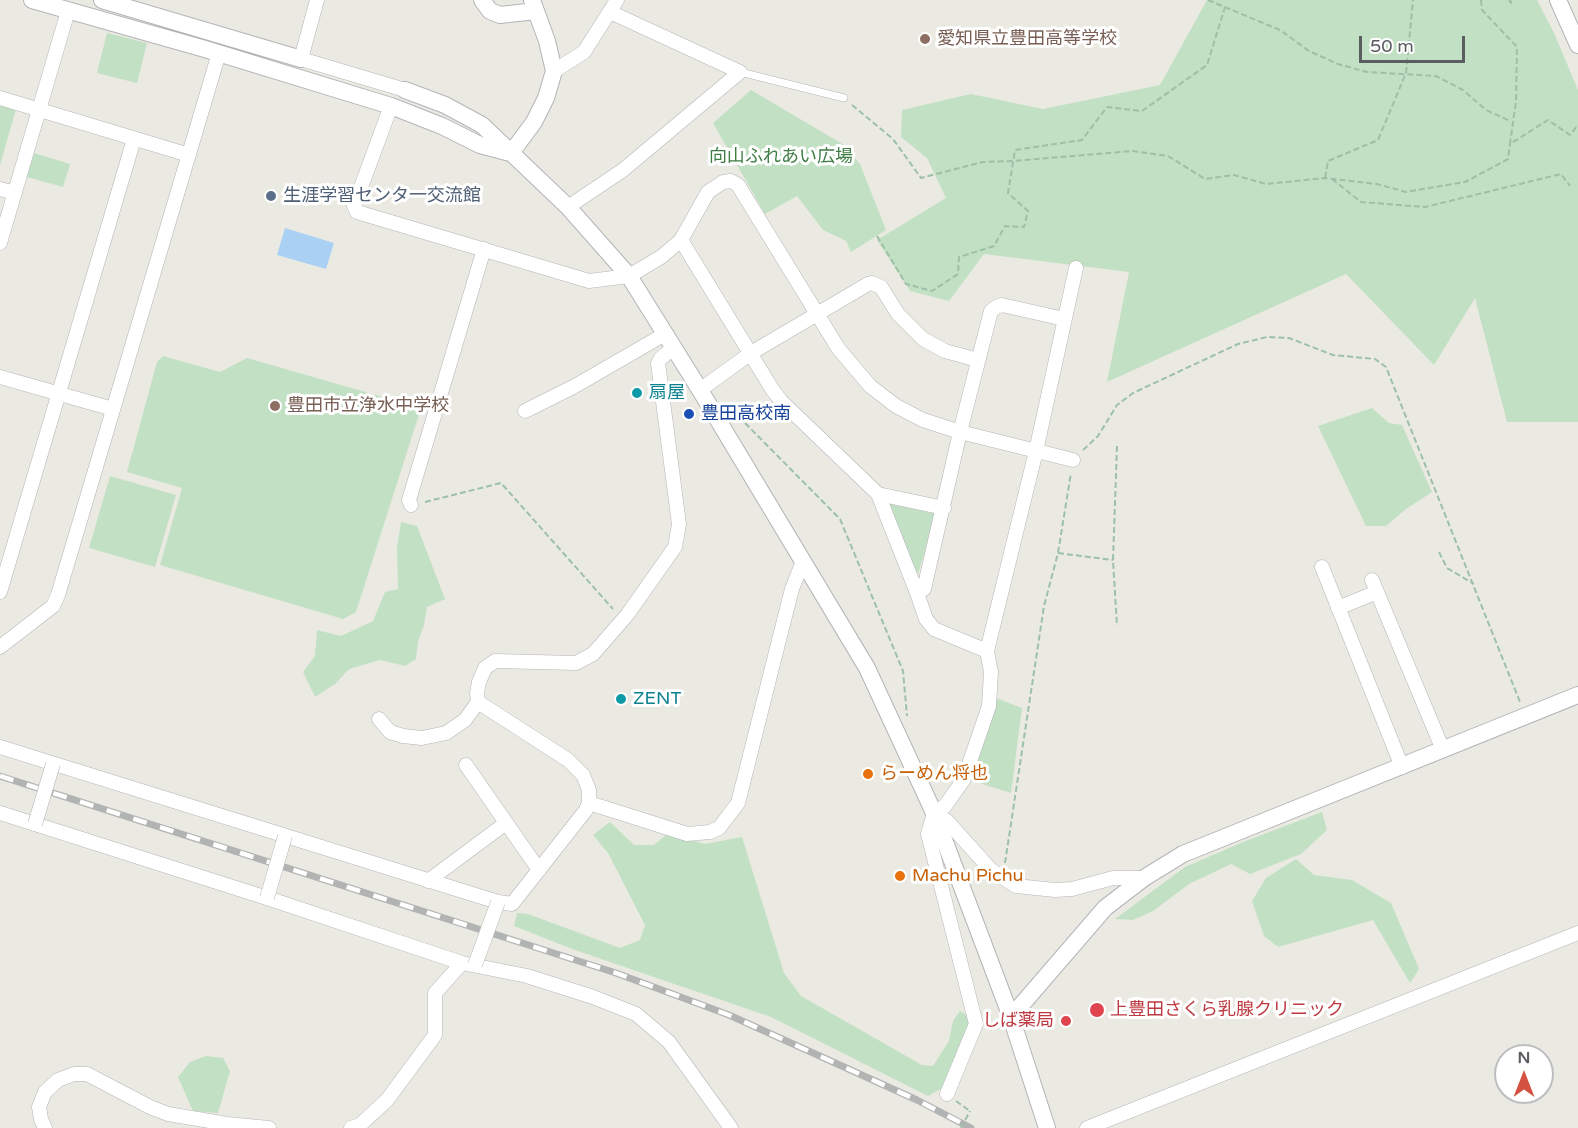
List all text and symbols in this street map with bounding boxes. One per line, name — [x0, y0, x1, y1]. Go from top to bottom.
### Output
scale bar — [1362, 24, 1468, 62]
place label: 愛知県立豊田高等学校 — [937, 28, 1117, 50]
marker: 愛知県立豊田高等学校 — [918, 32, 932, 46]
text: 50 m — [1370, 35, 1414, 57]
park label: 向山ふれあい広場 — [709, 146, 853, 168]
place label: 生涯学習センタ一交流館 — [283, 185, 481, 207]
marker: 生涯学習センタ一交流館 — [264, 189, 278, 203]
place label: 扇屋 — [649, 382, 685, 404]
marker: 扇屋 — [630, 386, 644, 400]
place label: 豊田市立浄水中学校 — [287, 395, 449, 417]
marker: 豊田市立浄水中学校 — [268, 399, 282, 413]
place label: 豊田高校南 — [701, 403, 791, 425]
marker: 豊田高校南 — [682, 407, 696, 421]
place label: ZENT — [633, 688, 681, 710]
marker: ZENT — [614, 692, 628, 706]
place label: らーめん将也 — [880, 763, 988, 785]
marker: らーめん将也 — [861, 767, 875, 781]
place label: Machu Pichu — [912, 865, 1024, 887]
marker: Machu Pichu — [893, 869, 907, 883]
place label: 上豊田さくら乳腺クリニック — [1110, 999, 1344, 1021]
marker: 上豊田さくら乳腺クリニック — [1088, 1001, 1106, 1019]
place label: しば薬局 — [982, 1010, 1054, 1032]
marker: しば薬局 — [1059, 1014, 1073, 1028]
north arrow — [1494, 1044, 1554, 1104]
text: N — [1518, 1048, 1530, 1068]

